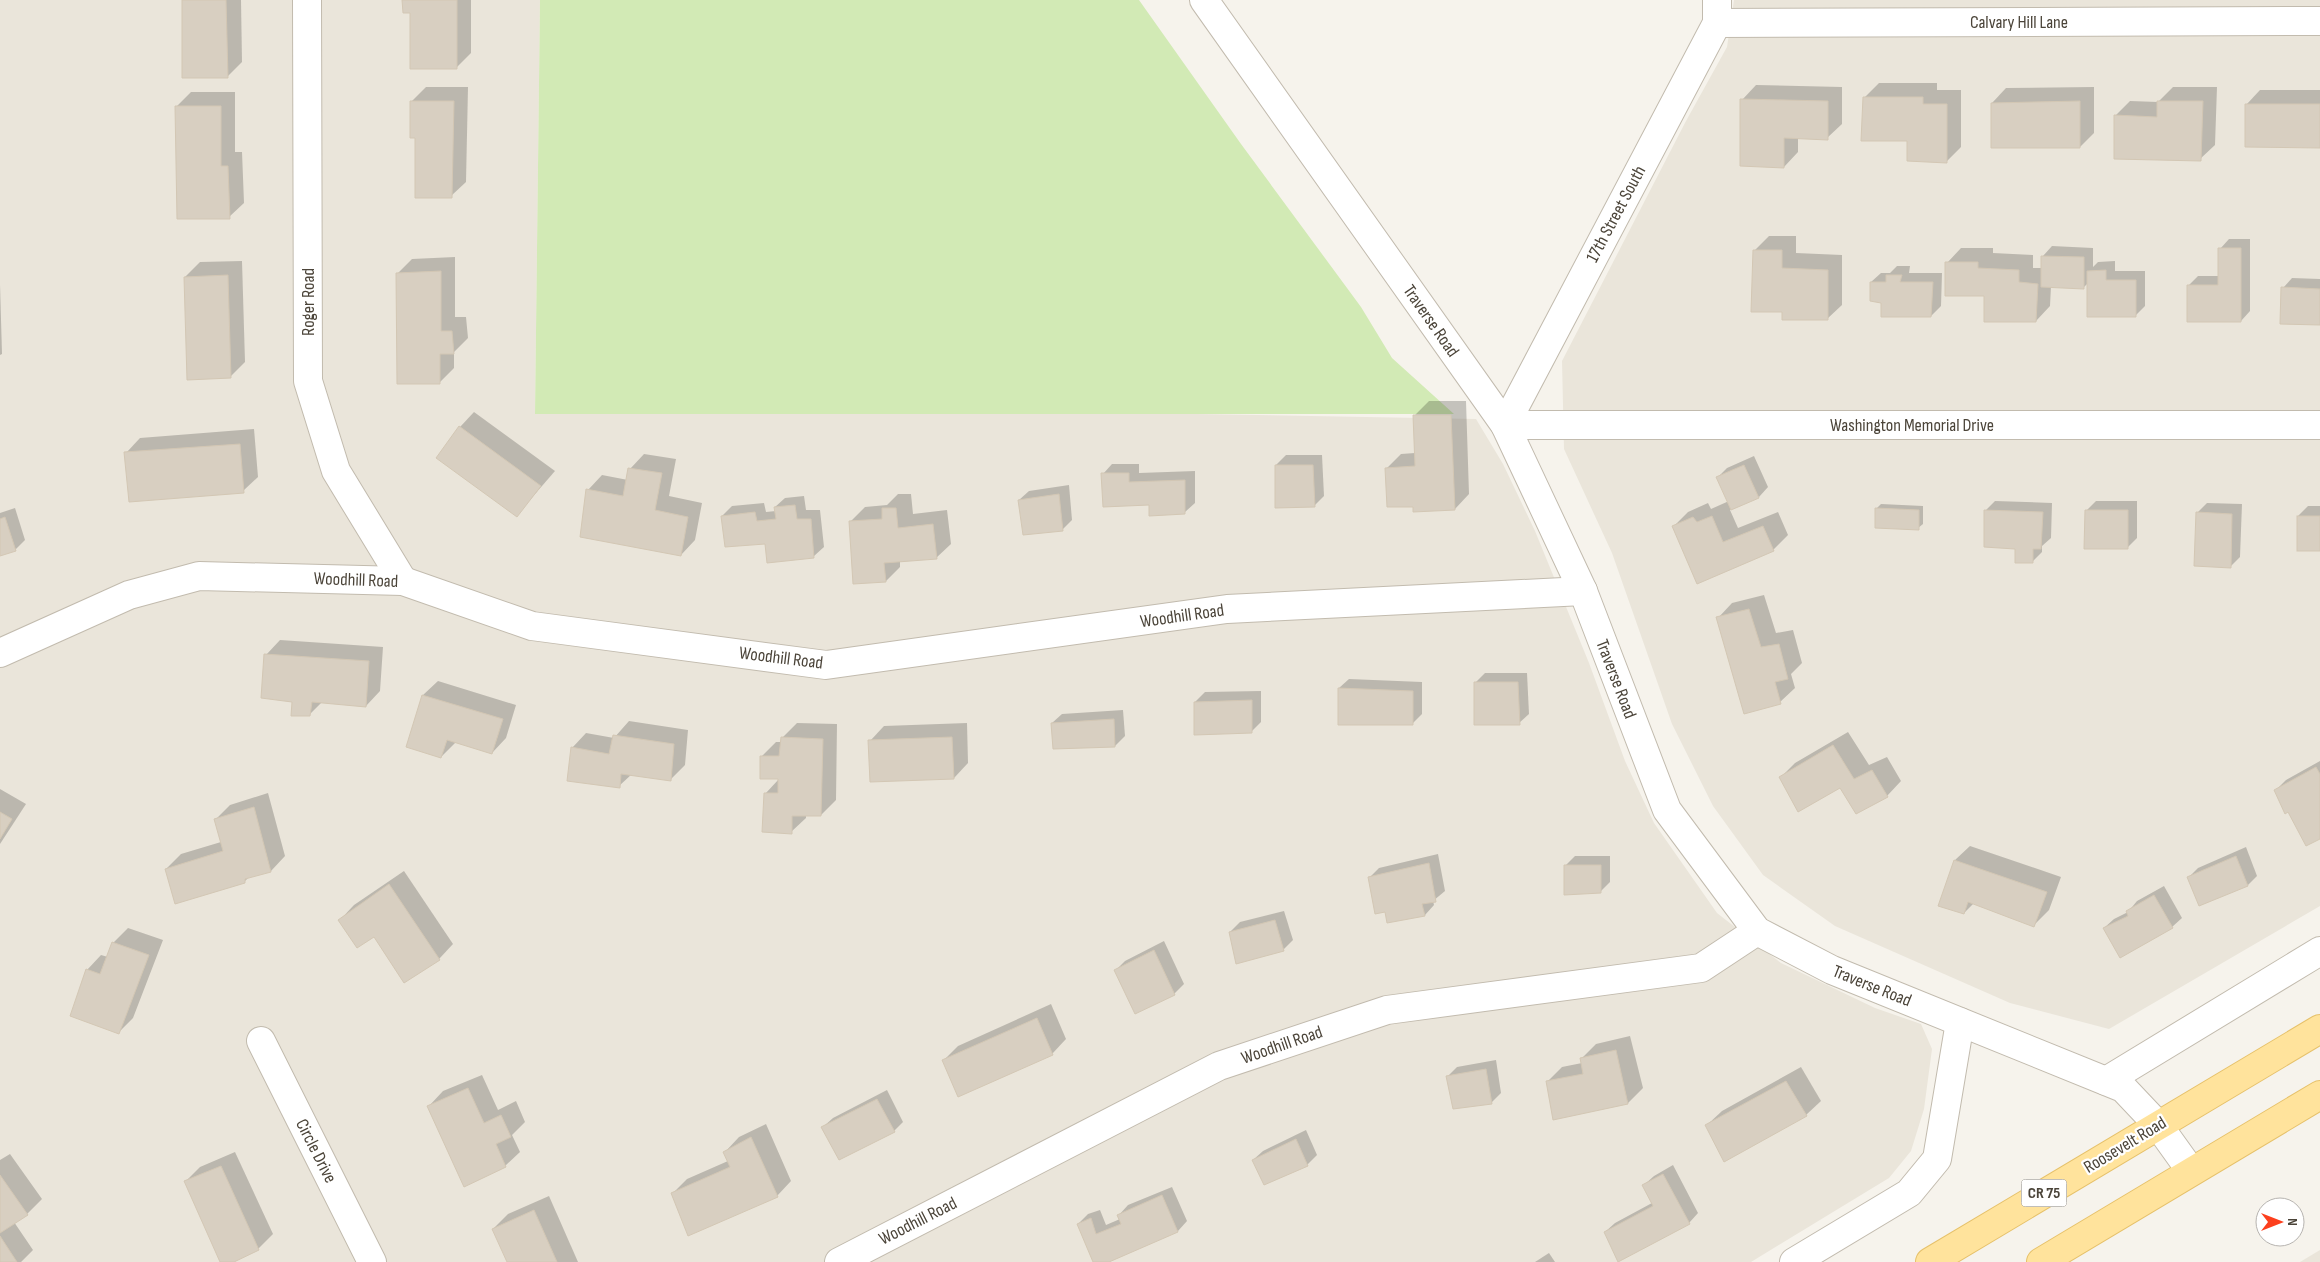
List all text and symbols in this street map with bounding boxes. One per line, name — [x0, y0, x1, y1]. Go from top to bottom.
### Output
street label: Calvary Hill Lane — [1970, 12, 2068, 33]
street label: 17th Street South — [1582, 162, 1650, 266]
street label: Roger Road — [298, 268, 319, 336]
street label: Traverse Road — [1399, 281, 1463, 361]
street label: Washington Memorial Drive — [1830, 415, 1994, 436]
street label: Woodhill Road — [313, 568, 399, 592]
street label: Woodhill Road — [1139, 600, 1225, 632]
street label: Traverse Road — [1591, 636, 1641, 722]
street label: Woodhill Road — [738, 642, 824, 674]
street label: Traverse Road — [1830, 961, 1914, 1011]
street label: Woodhill Road — [1239, 1021, 1325, 1069]
street label: Roosevelt Road — [2080, 1112, 2170, 1178]
street label: Circle Drive — [291, 1115, 341, 1187]
road number: CR 75 — [2022, 1180, 2066, 1206]
street label: Woodhill Road — [876, 1192, 960, 1250]
north arrow — [2255, 1197, 2305, 1247]
text: N — [2284, 1218, 2301, 1226]

